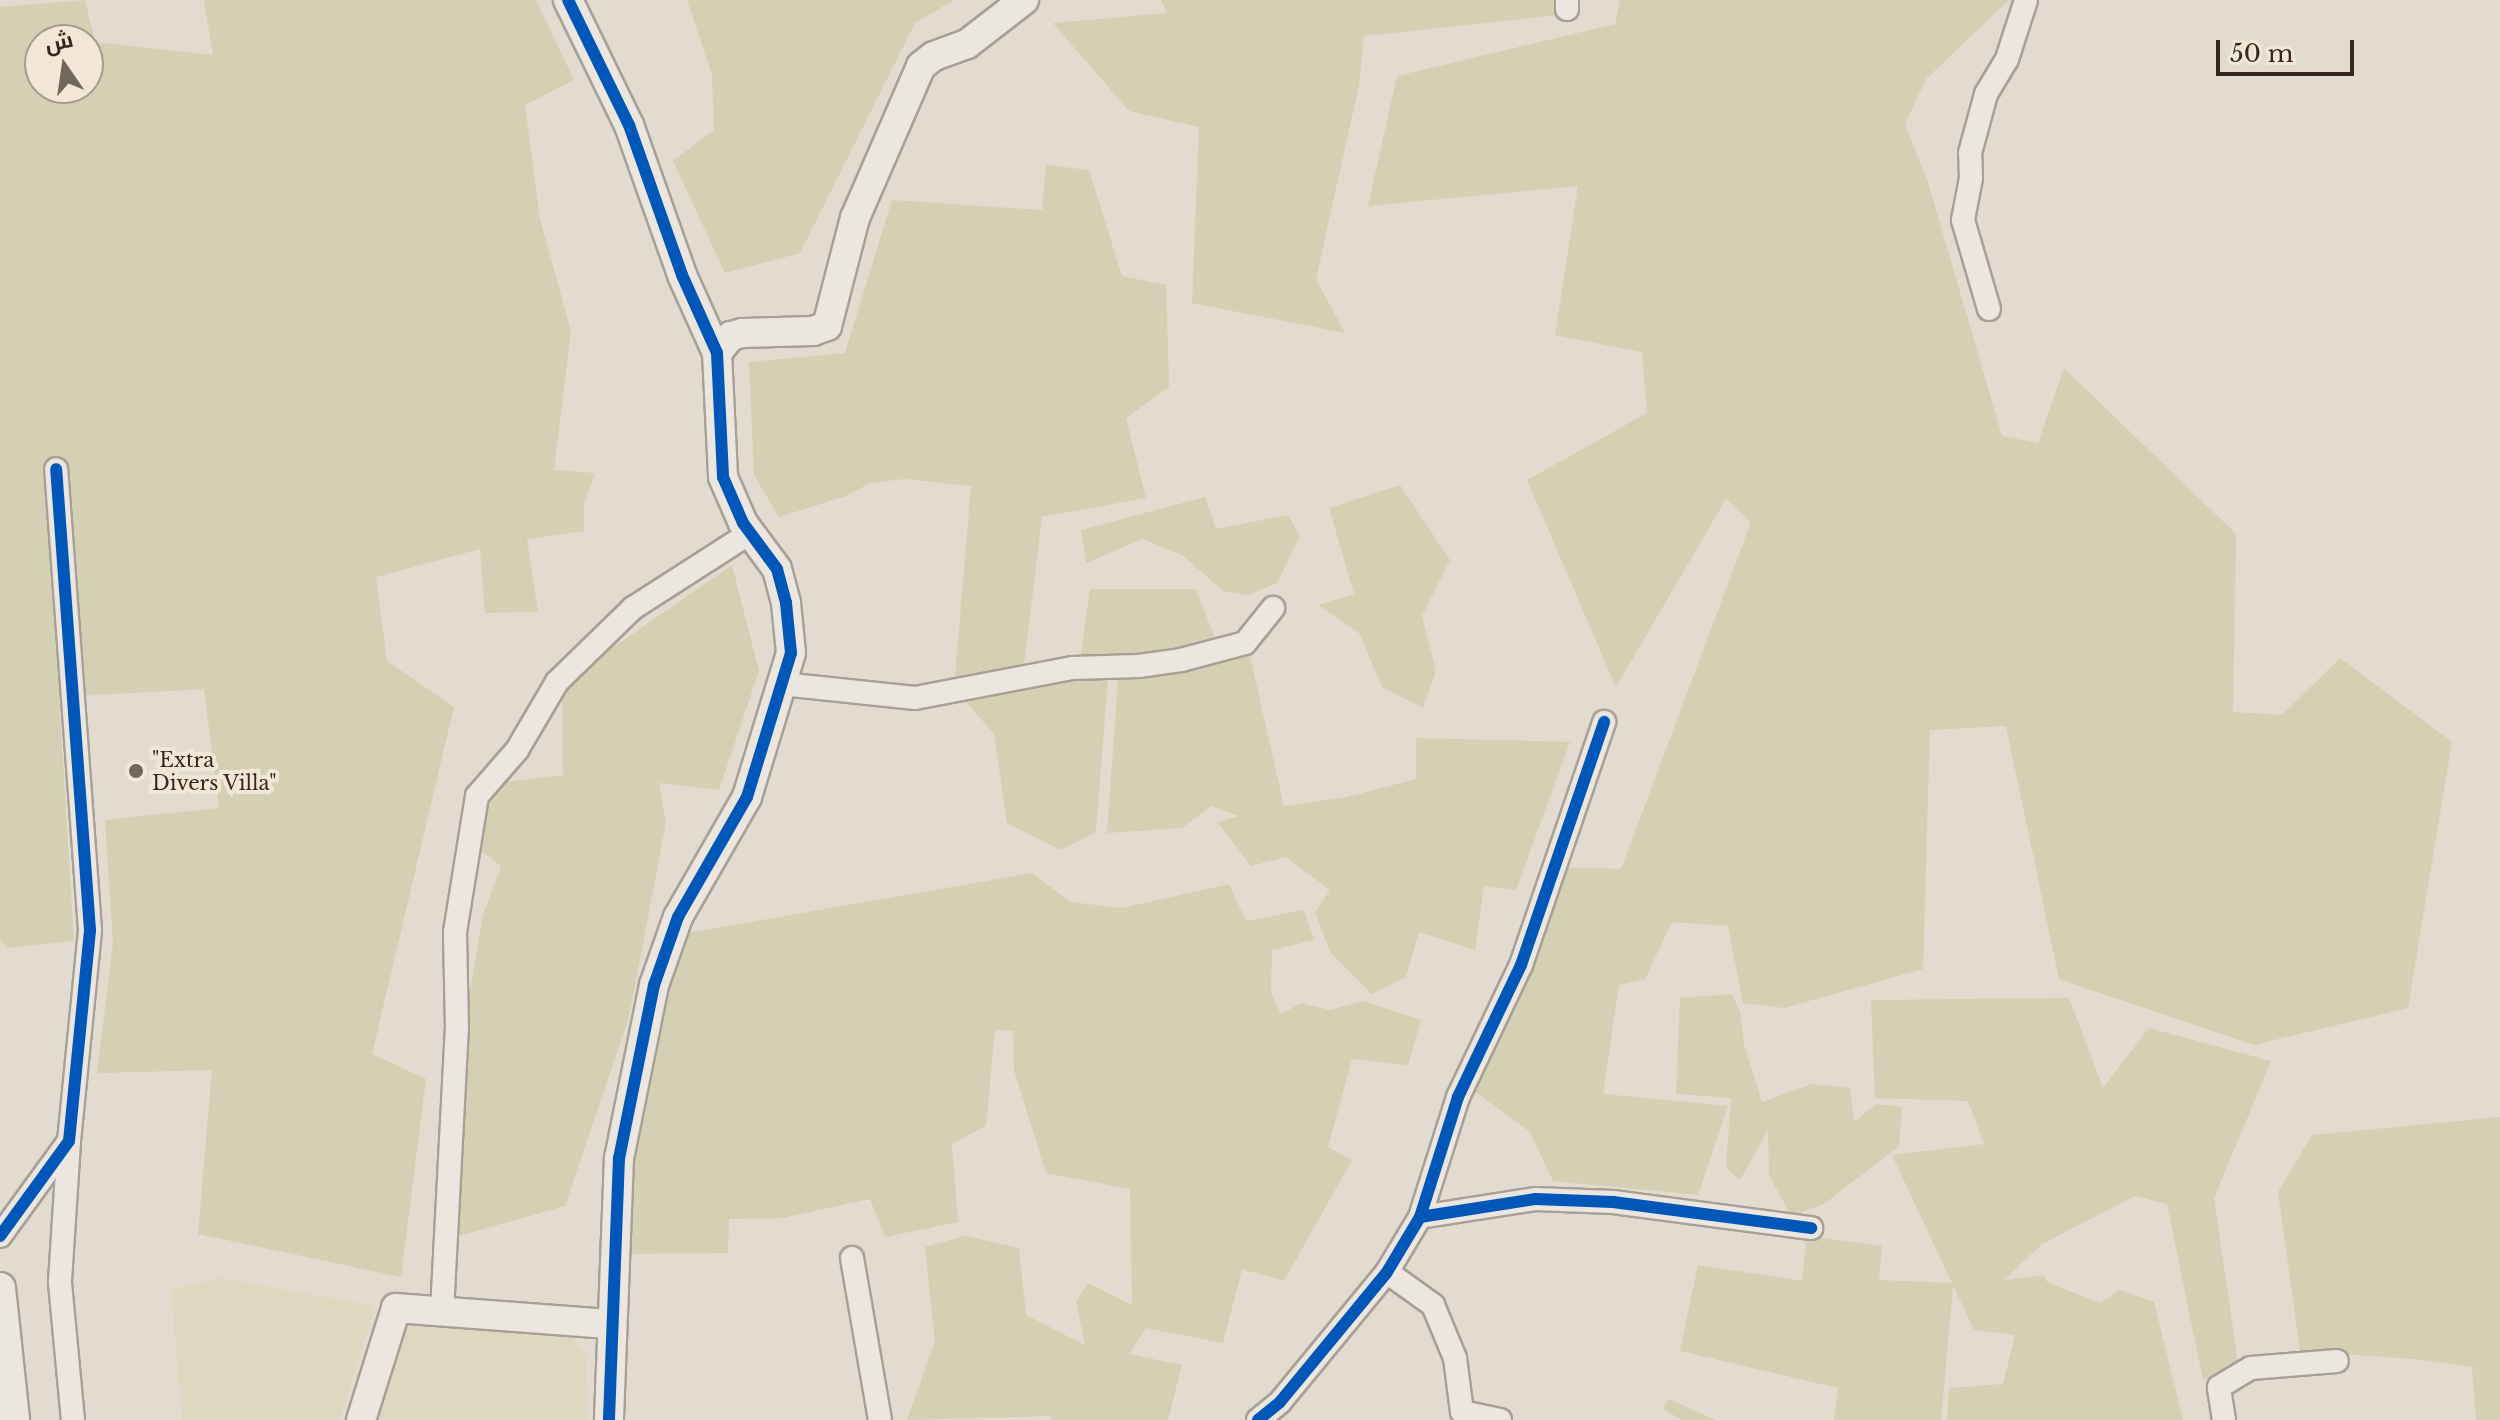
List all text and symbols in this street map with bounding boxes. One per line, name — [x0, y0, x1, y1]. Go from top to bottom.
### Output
north arrow — [24, 24, 104, 104]
scale bar — [2220, 24, 2358, 74]
text: ش — [42, 26, 76, 58]
text: 50 m — [2230, 39, 2293, 68]
place label: "Extra Divers Villa" — [152, 748, 277, 795]
marker: "Extra Divers Villa" — [127, 762, 145, 780]

